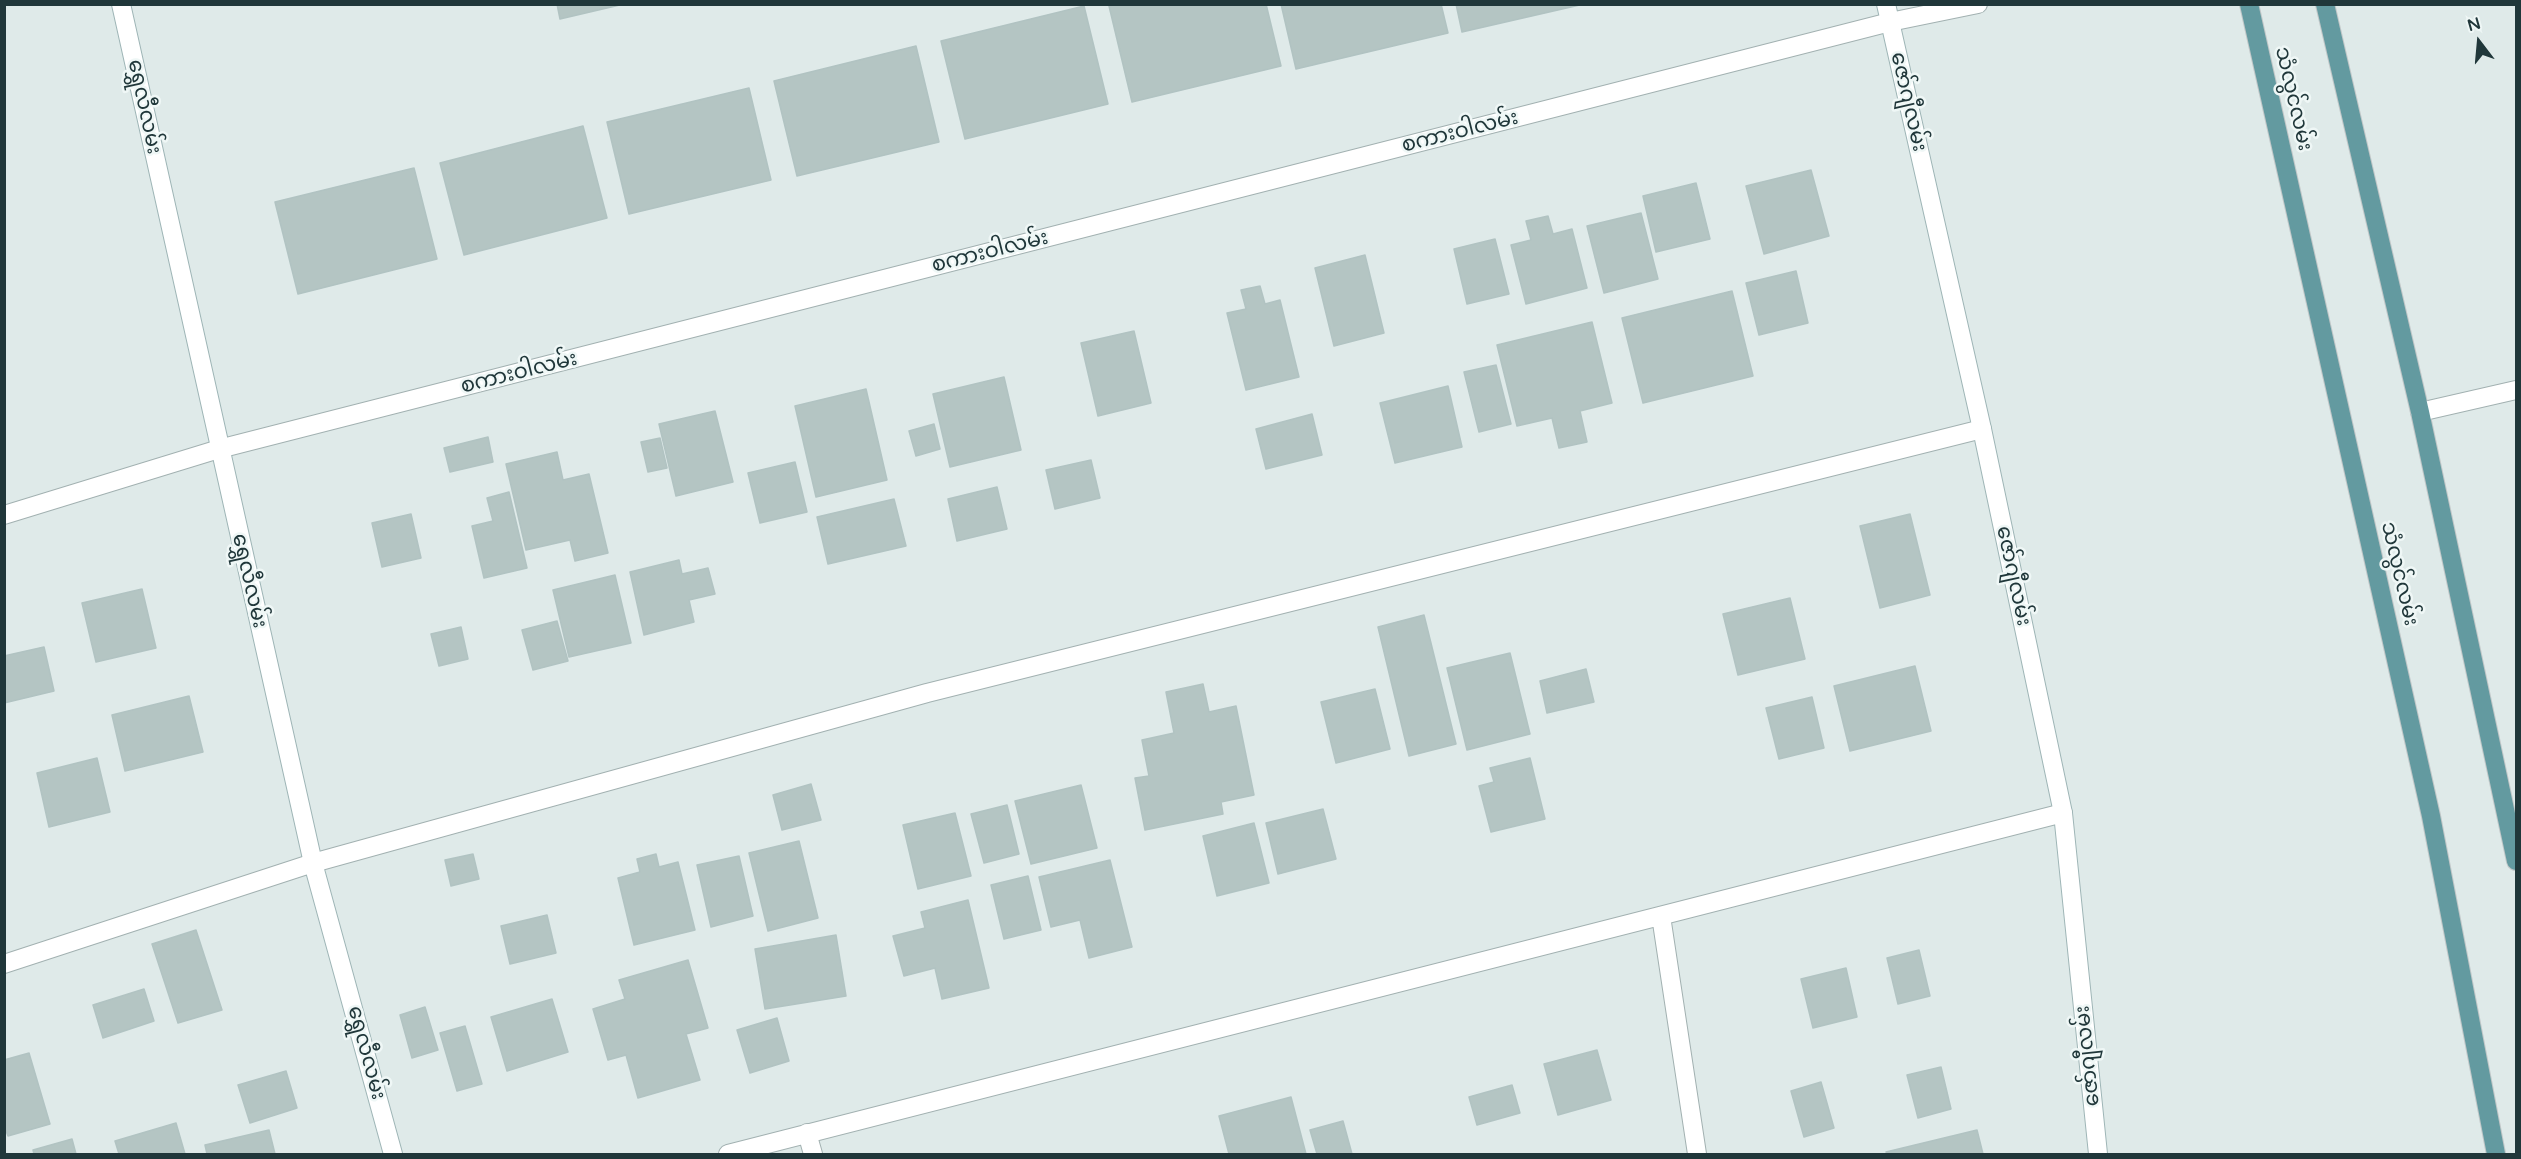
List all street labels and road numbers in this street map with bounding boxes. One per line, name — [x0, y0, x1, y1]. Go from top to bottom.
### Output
street label: သံလွင်လမ်း — [2269, 44, 2317, 154]
street label: ဇော်ဂျီလမ်း — [1884, 50, 1932, 154]
street label: ရွှေလီလမ်း — [122, 57, 166, 157]
street label: စကားဝါလမ်း — [1399, 105, 1521, 159]
street label: စကားဝါလမ်း — [929, 225, 1051, 279]
street label: စကားဝါလမ်း — [458, 346, 580, 400]
street label: သံလွင်လမ်း — [2375, 519, 2423, 629]
street label: ဇော်ဂျီလမ်း — [1990, 524, 2036, 628]
street label: ရွှေလီလမ်း — [226, 531, 272, 631]
street label: ရွှေလီလမ်း — [341, 1003, 391, 1103]
street label: ဇော်ဂျီလမ်း — [2070, 1004, 2106, 1108]

